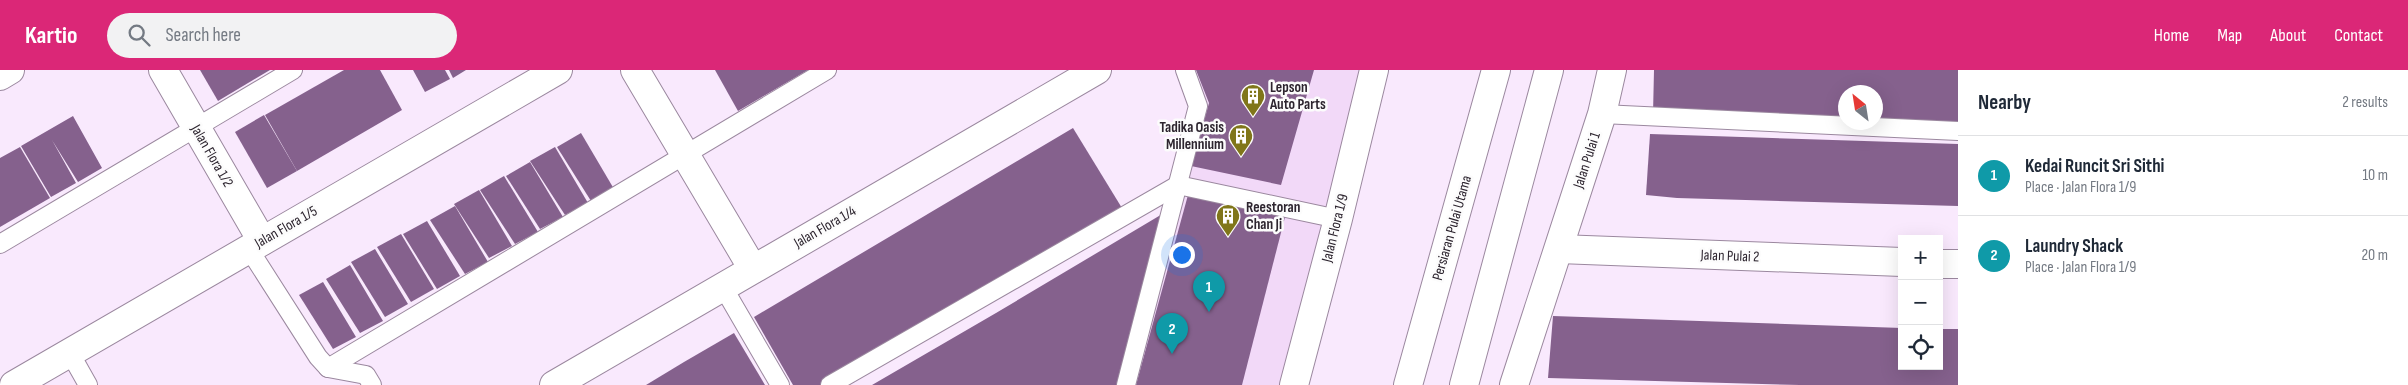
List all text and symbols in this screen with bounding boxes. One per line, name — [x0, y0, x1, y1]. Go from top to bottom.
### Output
search box — [107, 13, 457, 58]
text: Kartio — [25, 21, 77, 50]
icon: search — [125, 21, 153, 49]
text: Search here — [165, 24, 241, 47]
text: Home — [2154, 25, 2189, 46]
text: Map — [2217, 25, 2242, 46]
text: About — [2270, 25, 2306, 46]
text: Contact — [2334, 25, 2383, 46]
place label: Lepson Auto Parts — [1269, 78, 1326, 114]
building icon: Lepson Auto Parts — [1240, 83, 1266, 117]
north arrow — [1838, 85, 1883, 130]
text: Nearby — [1978, 90, 2031, 115]
text: 2 results — [2342, 93, 2388, 112]
place label: Tadika Oasis Millennium — [1160, 118, 1224, 154]
street label: Jalan Flora 1/2 — [186, 120, 238, 191]
building icon: Tadika Oasis Millennium — [1228, 123, 1254, 157]
street label: Jalan Pulai 1 — [1569, 129, 1605, 191]
text: Kedai Runcit Sri Sithi — [2025, 155, 2164, 178]
text: 1 — [1991, 166, 1997, 185]
text: 10 m — [2362, 166, 2388, 185]
street label: Persiaran Pulai Utama — [1428, 173, 1476, 283]
text: Place · Jalan Flora 1/9 — [2025, 178, 2136, 197]
street label: Jalan Flora 1/9 — [1317, 192, 1353, 265]
place label: Reestoran Chan Ji — [1246, 198, 1300, 234]
street label: Jalan Flora 1/5 — [250, 202, 321, 253]
street label: Jalan Flora 1/4 — [790, 202, 860, 253]
building icon: Reestoran Chan Ji — [1215, 203, 1241, 237]
map controls — [1898, 235, 1943, 370]
button: + — [1898, 235, 1943, 280]
text: Laundry Shack — [2025, 235, 2123, 258]
your location — [1169, 242, 1195, 268]
street label: Jalan Pulai 2 — [1699, 245, 1760, 267]
text: 2 — [1990, 246, 1998, 265]
text: 20 m — [2361, 246, 2388, 265]
text: Place · Jalan Flora 1/9 — [2025, 258, 2136, 277]
pin: 1 — [1193, 271, 1225, 312]
button: − — [1898, 280, 1943, 325]
pin: 2 — [1156, 313, 1188, 354]
button: locate — [1898, 325, 1943, 370]

